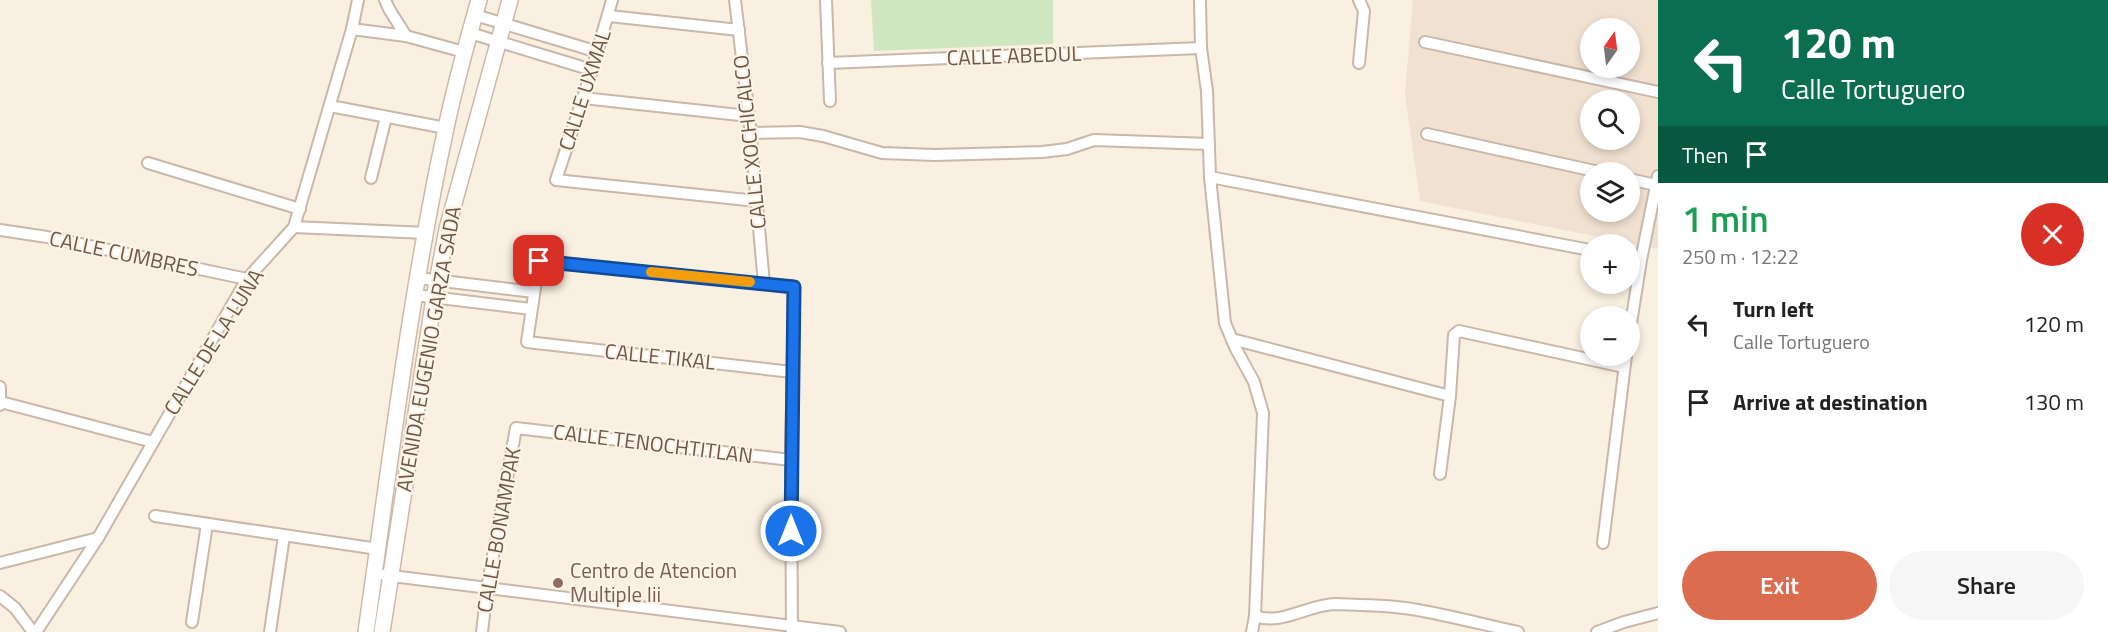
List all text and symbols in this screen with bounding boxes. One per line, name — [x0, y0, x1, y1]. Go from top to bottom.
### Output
text: 120 m — [1781, 10, 1896, 74]
north arrow — [1580, 18, 1640, 78]
map controls — [1580, 18, 1640, 366]
icon: left — [1682, 24, 1760, 102]
street label: CALLE UXMAL — [549, 25, 619, 154]
street label: CALLE ABEDUL — [946, 37, 1082, 73]
street label: CALLE XOCHICALCO — [724, 53, 774, 231]
text: Calle Tortuguero — [1781, 68, 1966, 109]
button: search — [1580, 90, 1640, 150]
text: Then — [1682, 138, 1728, 172]
icon: arrive — [1740, 138, 1773, 171]
button: layers — [1580, 162, 1640, 222]
text: 1 min — [1682, 191, 1769, 246]
street label: AVENIDA EUGENIO GARZA SADA — [387, 203, 469, 494]
button: close — [2021, 203, 2084, 266]
street label: CALLE CUMBRES — [47, 222, 202, 284]
button: + — [1580, 234, 1640, 294]
pin — [513, 235, 564, 286]
text: 250 m · 12:22 — [1682, 241, 1799, 272]
icon: arrive — [522, 244, 555, 277]
street label: CALLE DE LA LUNA — [155, 262, 271, 421]
text: Turn left — [1733, 292, 1814, 326]
button: − — [1580, 306, 1640, 366]
text: 120 m — [2024, 307, 2084, 341]
icon: left — [1682, 308, 1715, 341]
text: Calle Tortuguero — [1733, 326, 1870, 357]
street label: CALLE TIKAL — [603, 334, 717, 378]
text: Arrive at destination — [1733, 385, 1928, 419]
text: 130 m — [2024, 385, 2084, 419]
icon: arrive — [1682, 386, 1715, 419]
street label: CALLE TENOCHTITLAN — [552, 415, 755, 471]
street label: CALLE BONAMPAK — [468, 444, 528, 615]
position arrow — [759, 499, 823, 563]
button: Exit — [1682, 551, 1877, 620]
button: Share — [1889, 551, 2084, 620]
place label: Centro de Atencion Multiple Iii — [570, 554, 737, 610]
marker: Centro de Atencion Multiple Iii — [551, 576, 565, 590]

